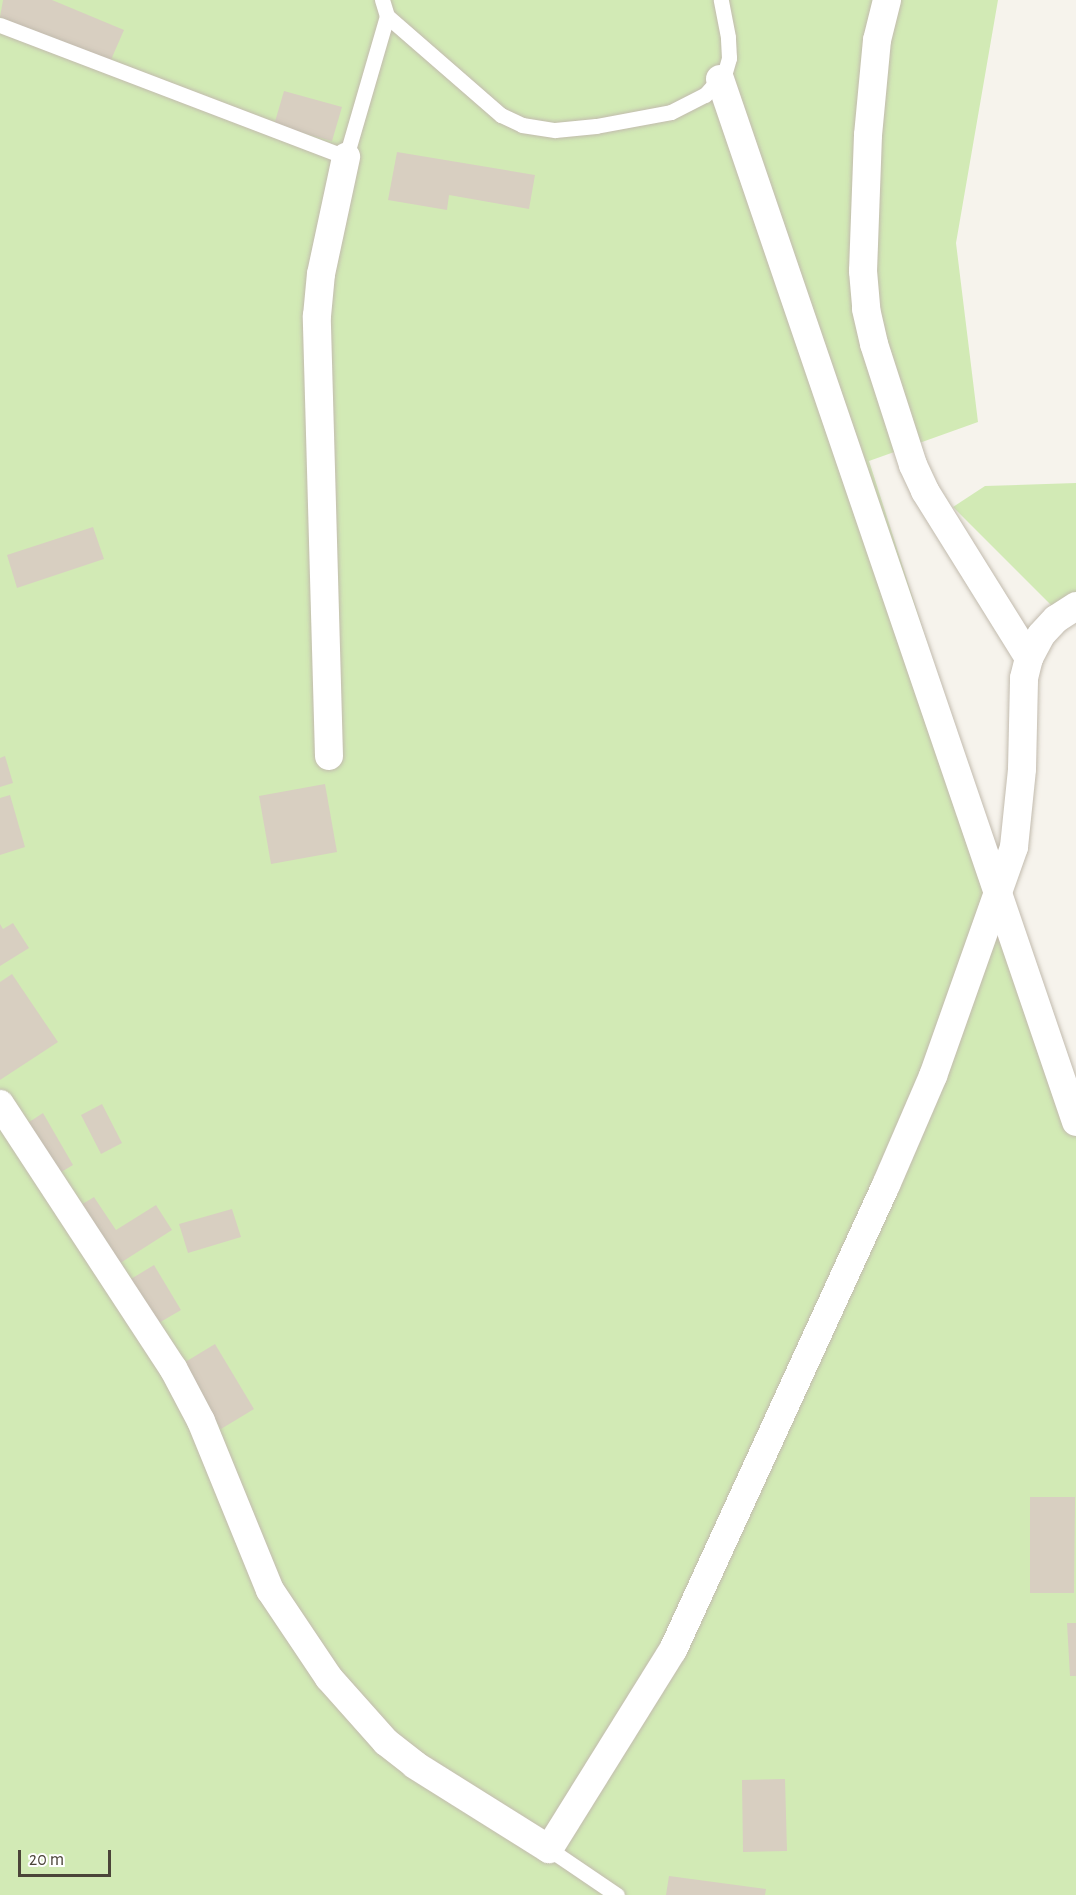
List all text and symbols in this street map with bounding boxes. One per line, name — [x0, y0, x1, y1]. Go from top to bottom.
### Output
scale bar — [21, 1838, 114, 1876]
text: 20 m — [29, 1851, 64, 1869]

